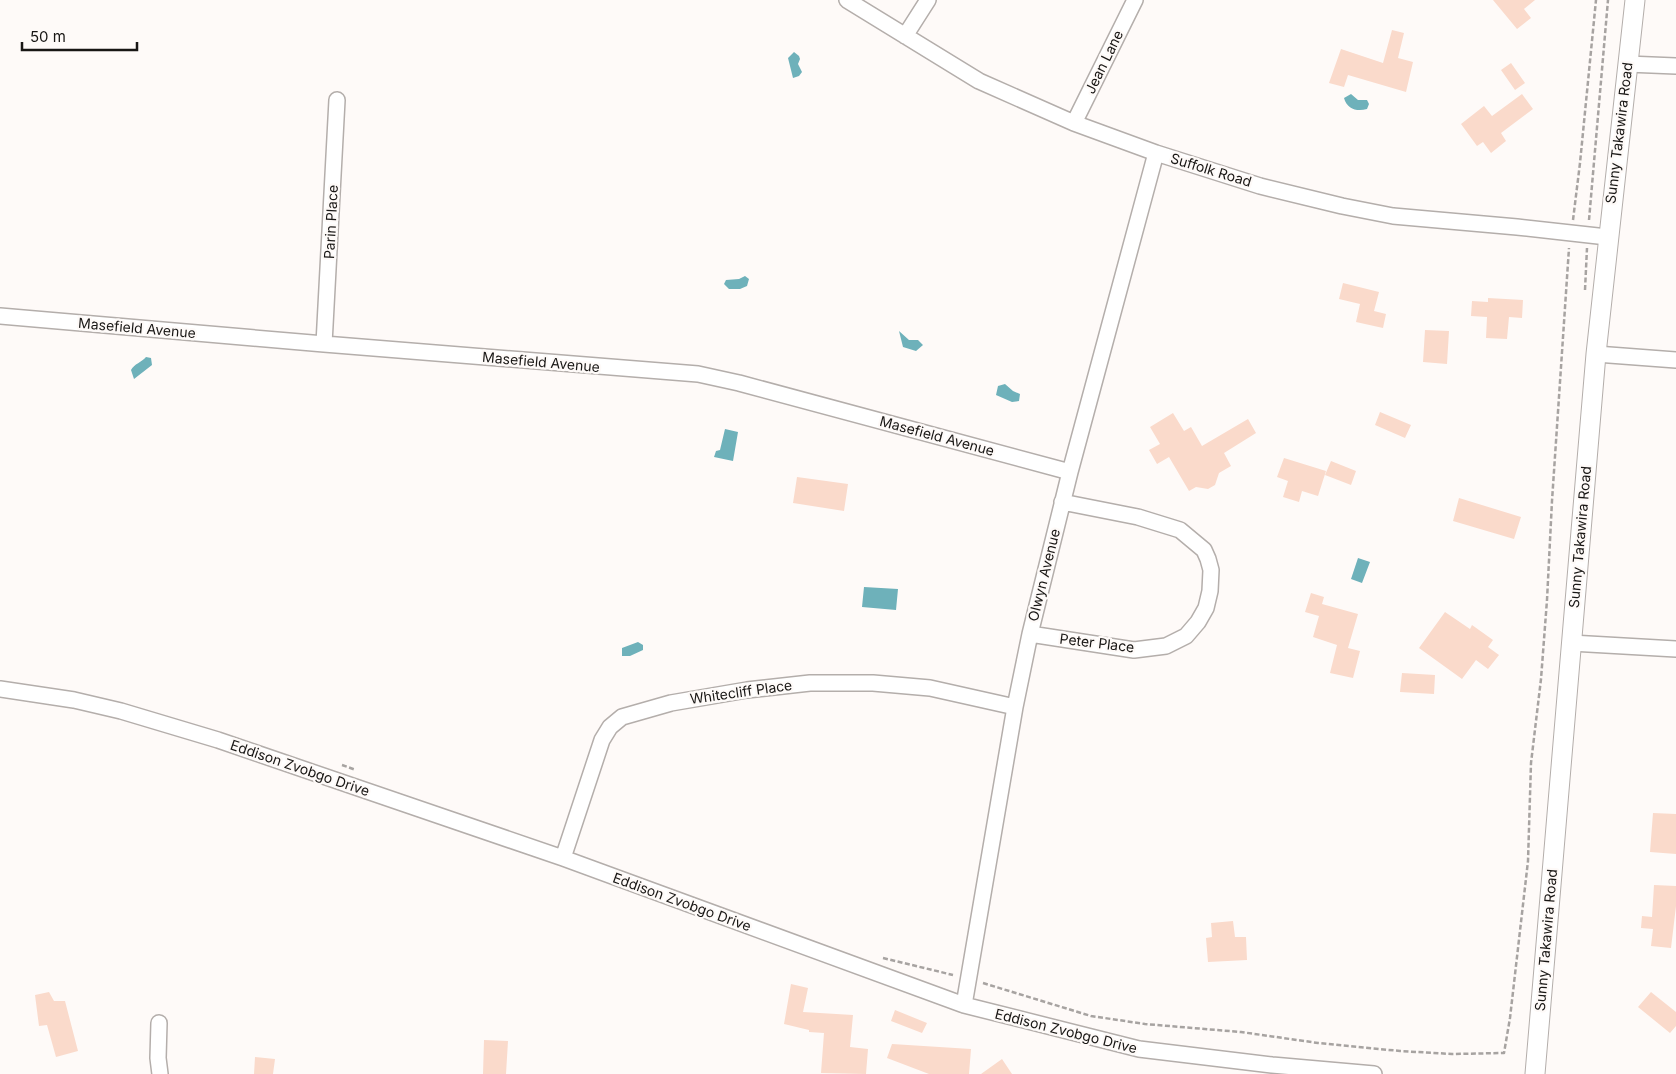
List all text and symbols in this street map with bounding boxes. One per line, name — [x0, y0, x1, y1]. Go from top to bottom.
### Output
scale bar — [22, 20, 138, 52]
text: 50 m — [30, 27, 66, 46]
street label: Jean Lane — [1081, 27, 1126, 96]
street label: Sunny Takawira Road — [1601, 61, 1636, 205]
street label: Suffolk Road — [1169, 149, 1254, 190]
street label: Parin Place — [320, 184, 341, 259]
street label: Masefield Avenue — [78, 314, 196, 341]
street label: Masefield Avenue — [482, 348, 600, 375]
street label: Masefield Avenue — [878, 412, 996, 459]
street label: Sunny Takawira Road — [1565, 465, 1594, 609]
street label: Olwyn Avenue — [1024, 527, 1063, 623]
street label: Peter Place — [1059, 629, 1135, 656]
street label: Whitecliff Place — [689, 676, 793, 707]
street label: Eddison Zvobgo Drive — [228, 736, 372, 799]
street label: Sunny Takawira Road — [1531, 868, 1560, 1012]
street label: Eddison Zvobgo Drive — [611, 869, 754, 934]
street label: Eddison Zvobgo Drive — [993, 1005, 1139, 1056]

